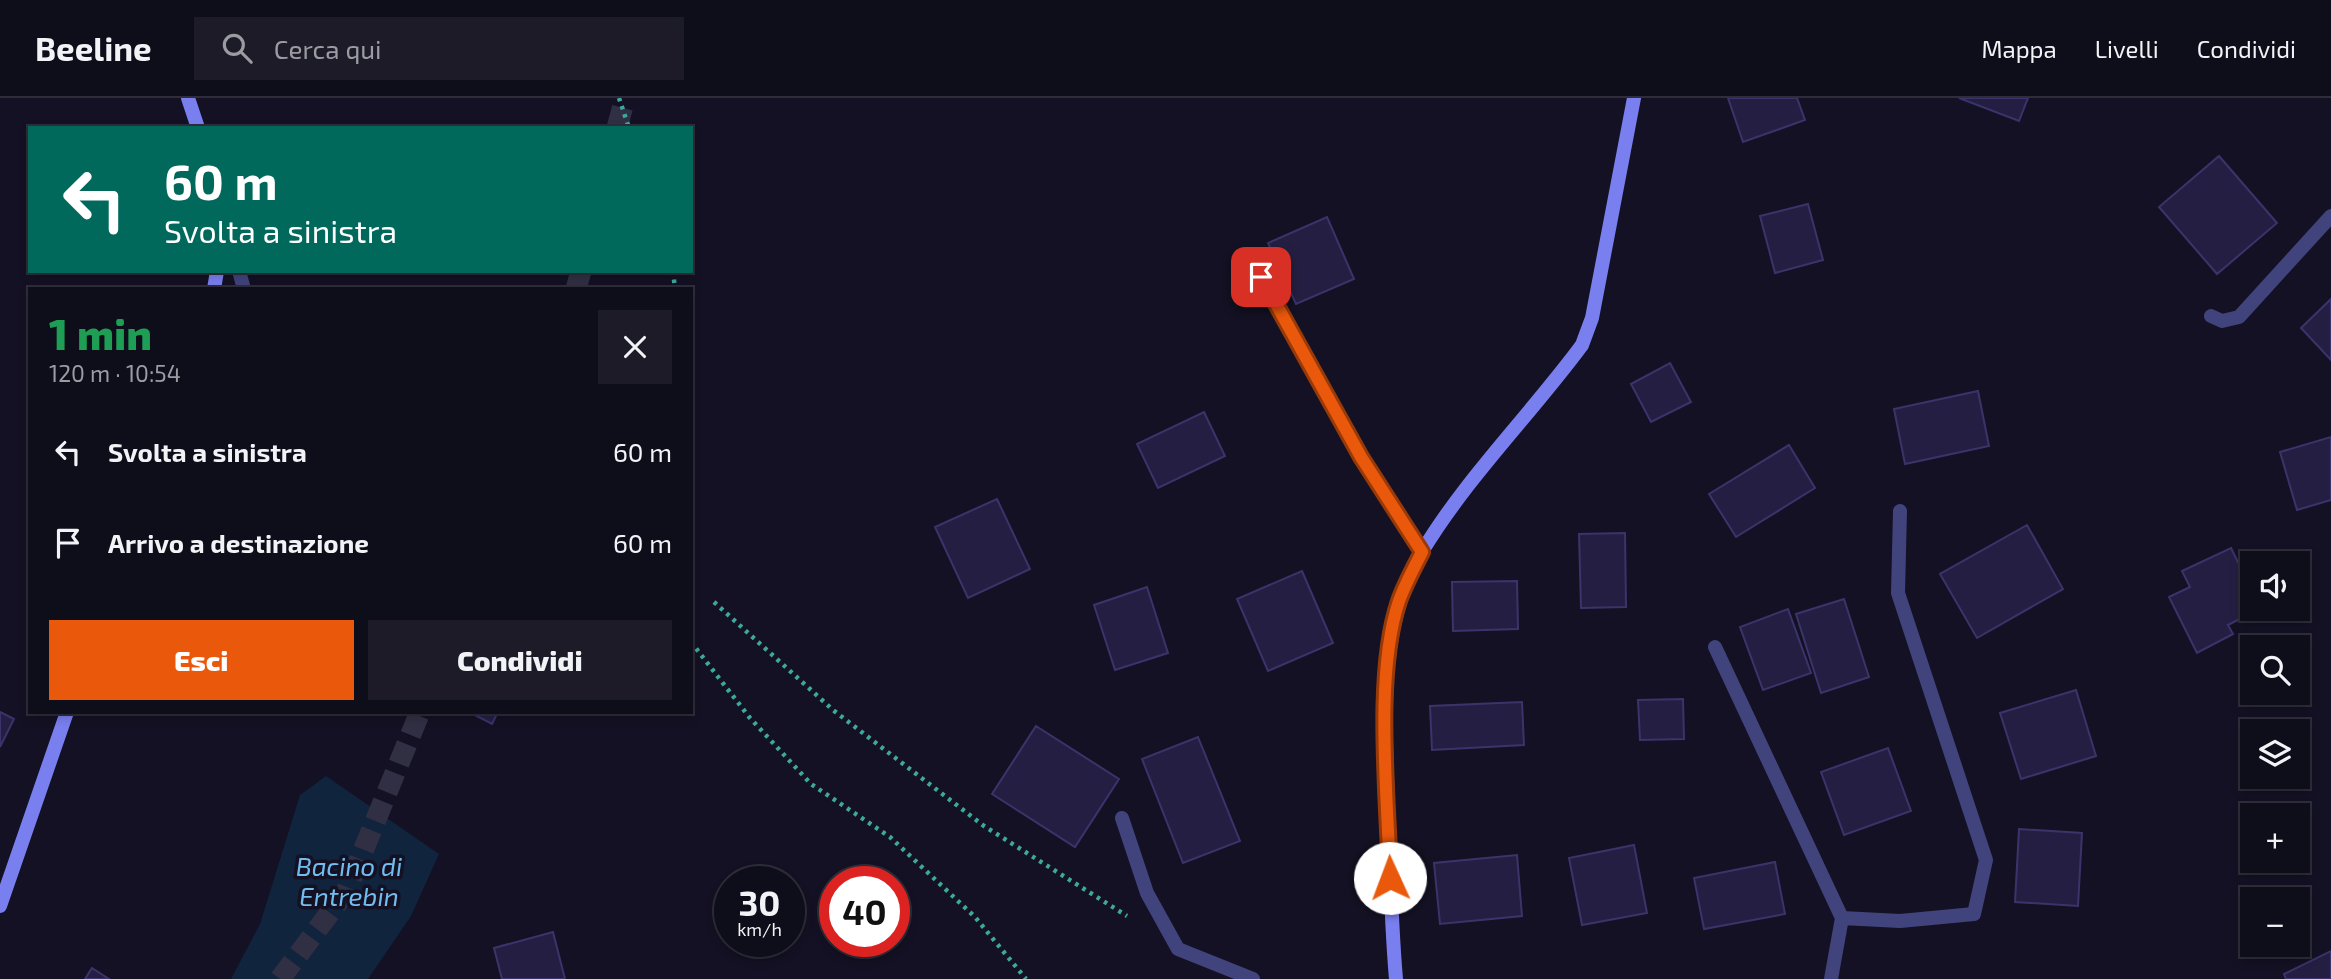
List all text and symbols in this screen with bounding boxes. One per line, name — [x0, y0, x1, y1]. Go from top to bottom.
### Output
search box — [194, 17, 684, 80]
text: Beeline — [35, 28, 152, 68]
icon: search — [218, 29, 256, 67]
text: Cerca qui — [274, 33, 381, 64]
text: Mappa — [1981, 34, 2057, 63]
text: Livelli — [2095, 34, 2159, 63]
text: Condividi — [2197, 34, 2296, 63]
text: 60 m — [164, 151, 278, 210]
icon: left — [49, 154, 140, 245]
text: Svolta a sinistra — [164, 211, 397, 249]
pin — [1231, 247, 1291, 307]
icon: arrive — [1242, 258, 1280, 296]
text: 1 min — [49, 308, 152, 358]
button: close — [598, 310, 672, 384]
text: 120 m · 10:54 — [49, 359, 181, 387]
icon: left — [49, 433, 87, 471]
text: Svolta a sinistra — [108, 436, 307, 467]
text: 60 m — [613, 436, 672, 467]
icon: arrive — [49, 524, 87, 562]
text: Arrivo a destinazione — [108, 527, 369, 558]
text: 60 m — [613, 527, 672, 558]
map controls — [2240, 551, 2310, 957]
button: sound — [2240, 551, 2310, 621]
button: Esci — [49, 620, 354, 700]
button: Condividi — [368, 620, 672, 700]
button: search — [2240, 635, 2310, 705]
button: layers — [2240, 719, 2310, 789]
button: + — [2240, 803, 2310, 873]
position arrow — [1353, 841, 1427, 915]
water label: Bacino di Entrebin — [296, 850, 402, 911]
speed limit sign: 40 — [819, 866, 910, 957]
text: 30 — [739, 881, 780, 923]
button: − — [2240, 887, 2310, 957]
text: km/h — [737, 918, 782, 940]

